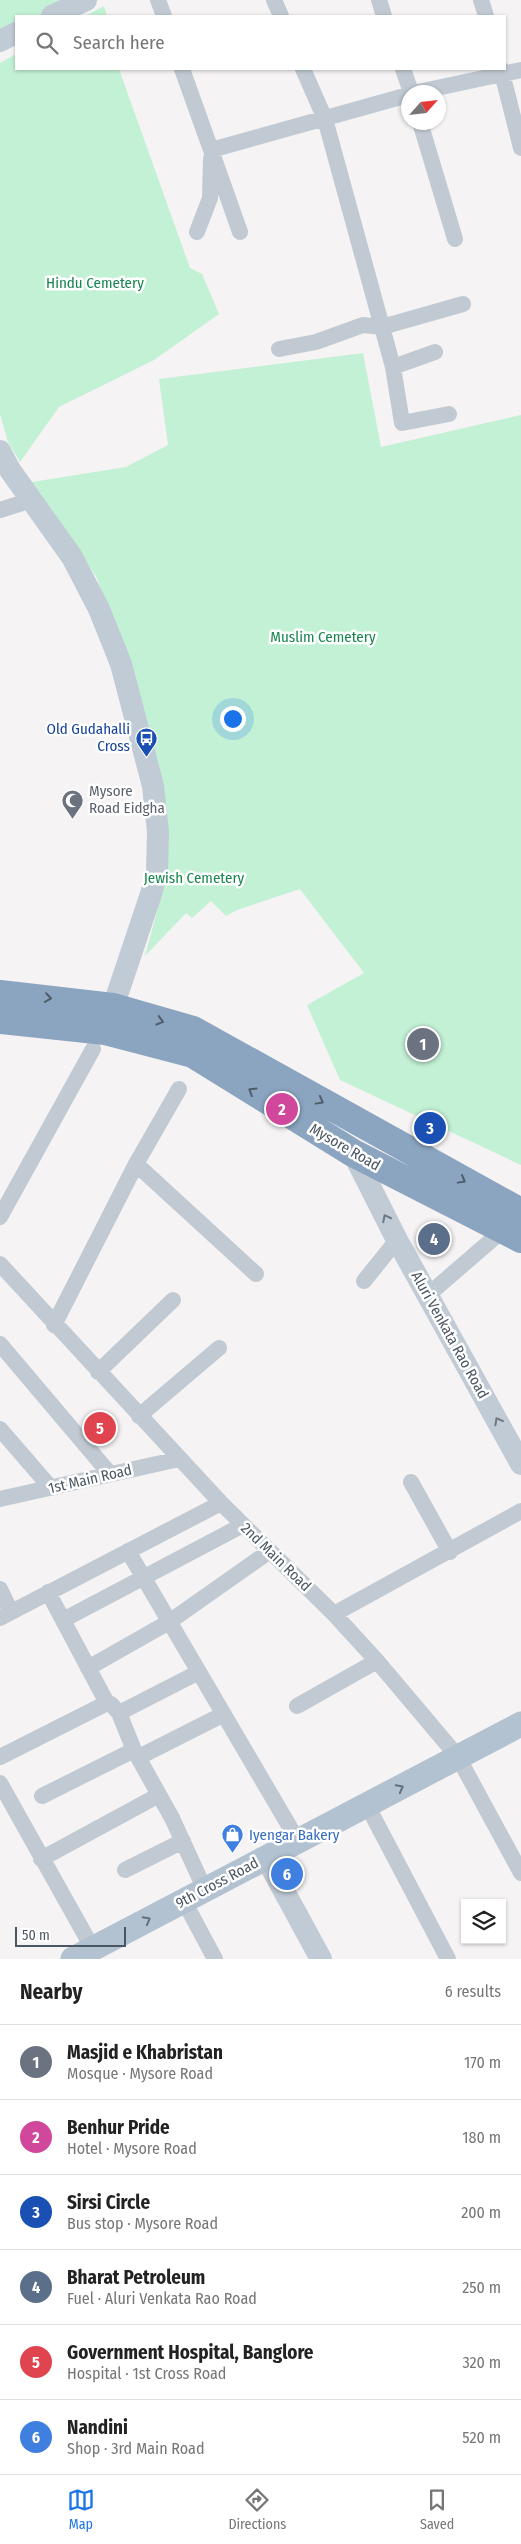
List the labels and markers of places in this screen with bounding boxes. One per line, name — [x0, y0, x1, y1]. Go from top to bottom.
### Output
place label: Old Gudahalli Cross — [46, 720, 130, 755]
bus stop icon: Old Gudahalli Cross — [134, 726, 158, 757]
place label: Mysore Road Eidgha — [89, 782, 165, 817]
mosque icon: Mysore Road Eidgha — [61, 788, 85, 819]
pin: 1 — [407, 1025, 439, 1063]
pin: 2 — [266, 1090, 298, 1128]
pin: 3 — [414, 1109, 446, 1147]
pin: 4 — [418, 1220, 450, 1258]
pin: 5 — [84, 1409, 116, 1447]
shop icon: Iyengar Bakery — [221, 1823, 245, 1854]
place label: Iyengar Bakery — [249, 1826, 340, 1844]
pin: 6 — [271, 1855, 303, 1893]

